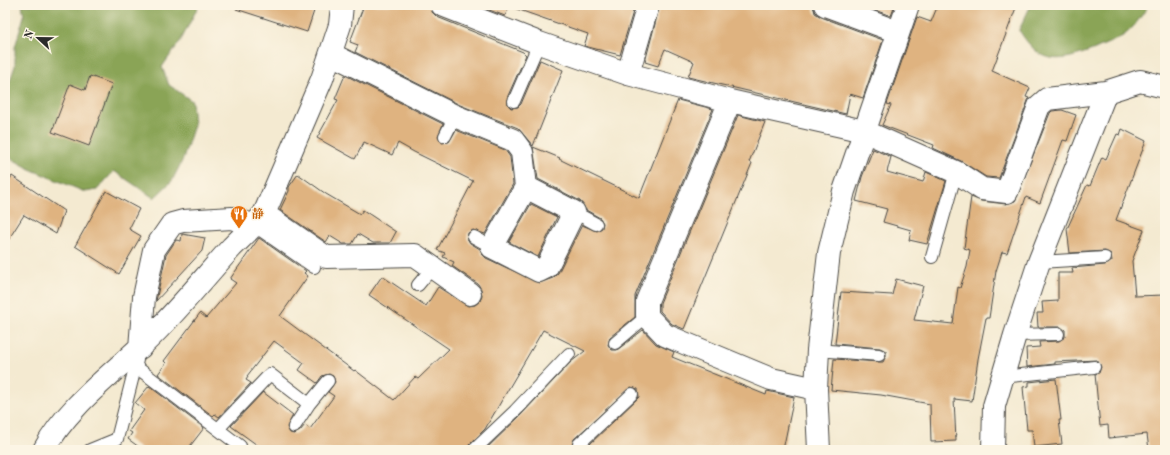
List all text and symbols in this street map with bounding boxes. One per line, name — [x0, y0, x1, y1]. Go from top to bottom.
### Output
north arrow — [18, 18, 58, 58]
text: N — [23, 28, 37, 41]
restaurant icon: 静 — [229, 204, 249, 229]
place label: 静 — [252, 207, 264, 221]

